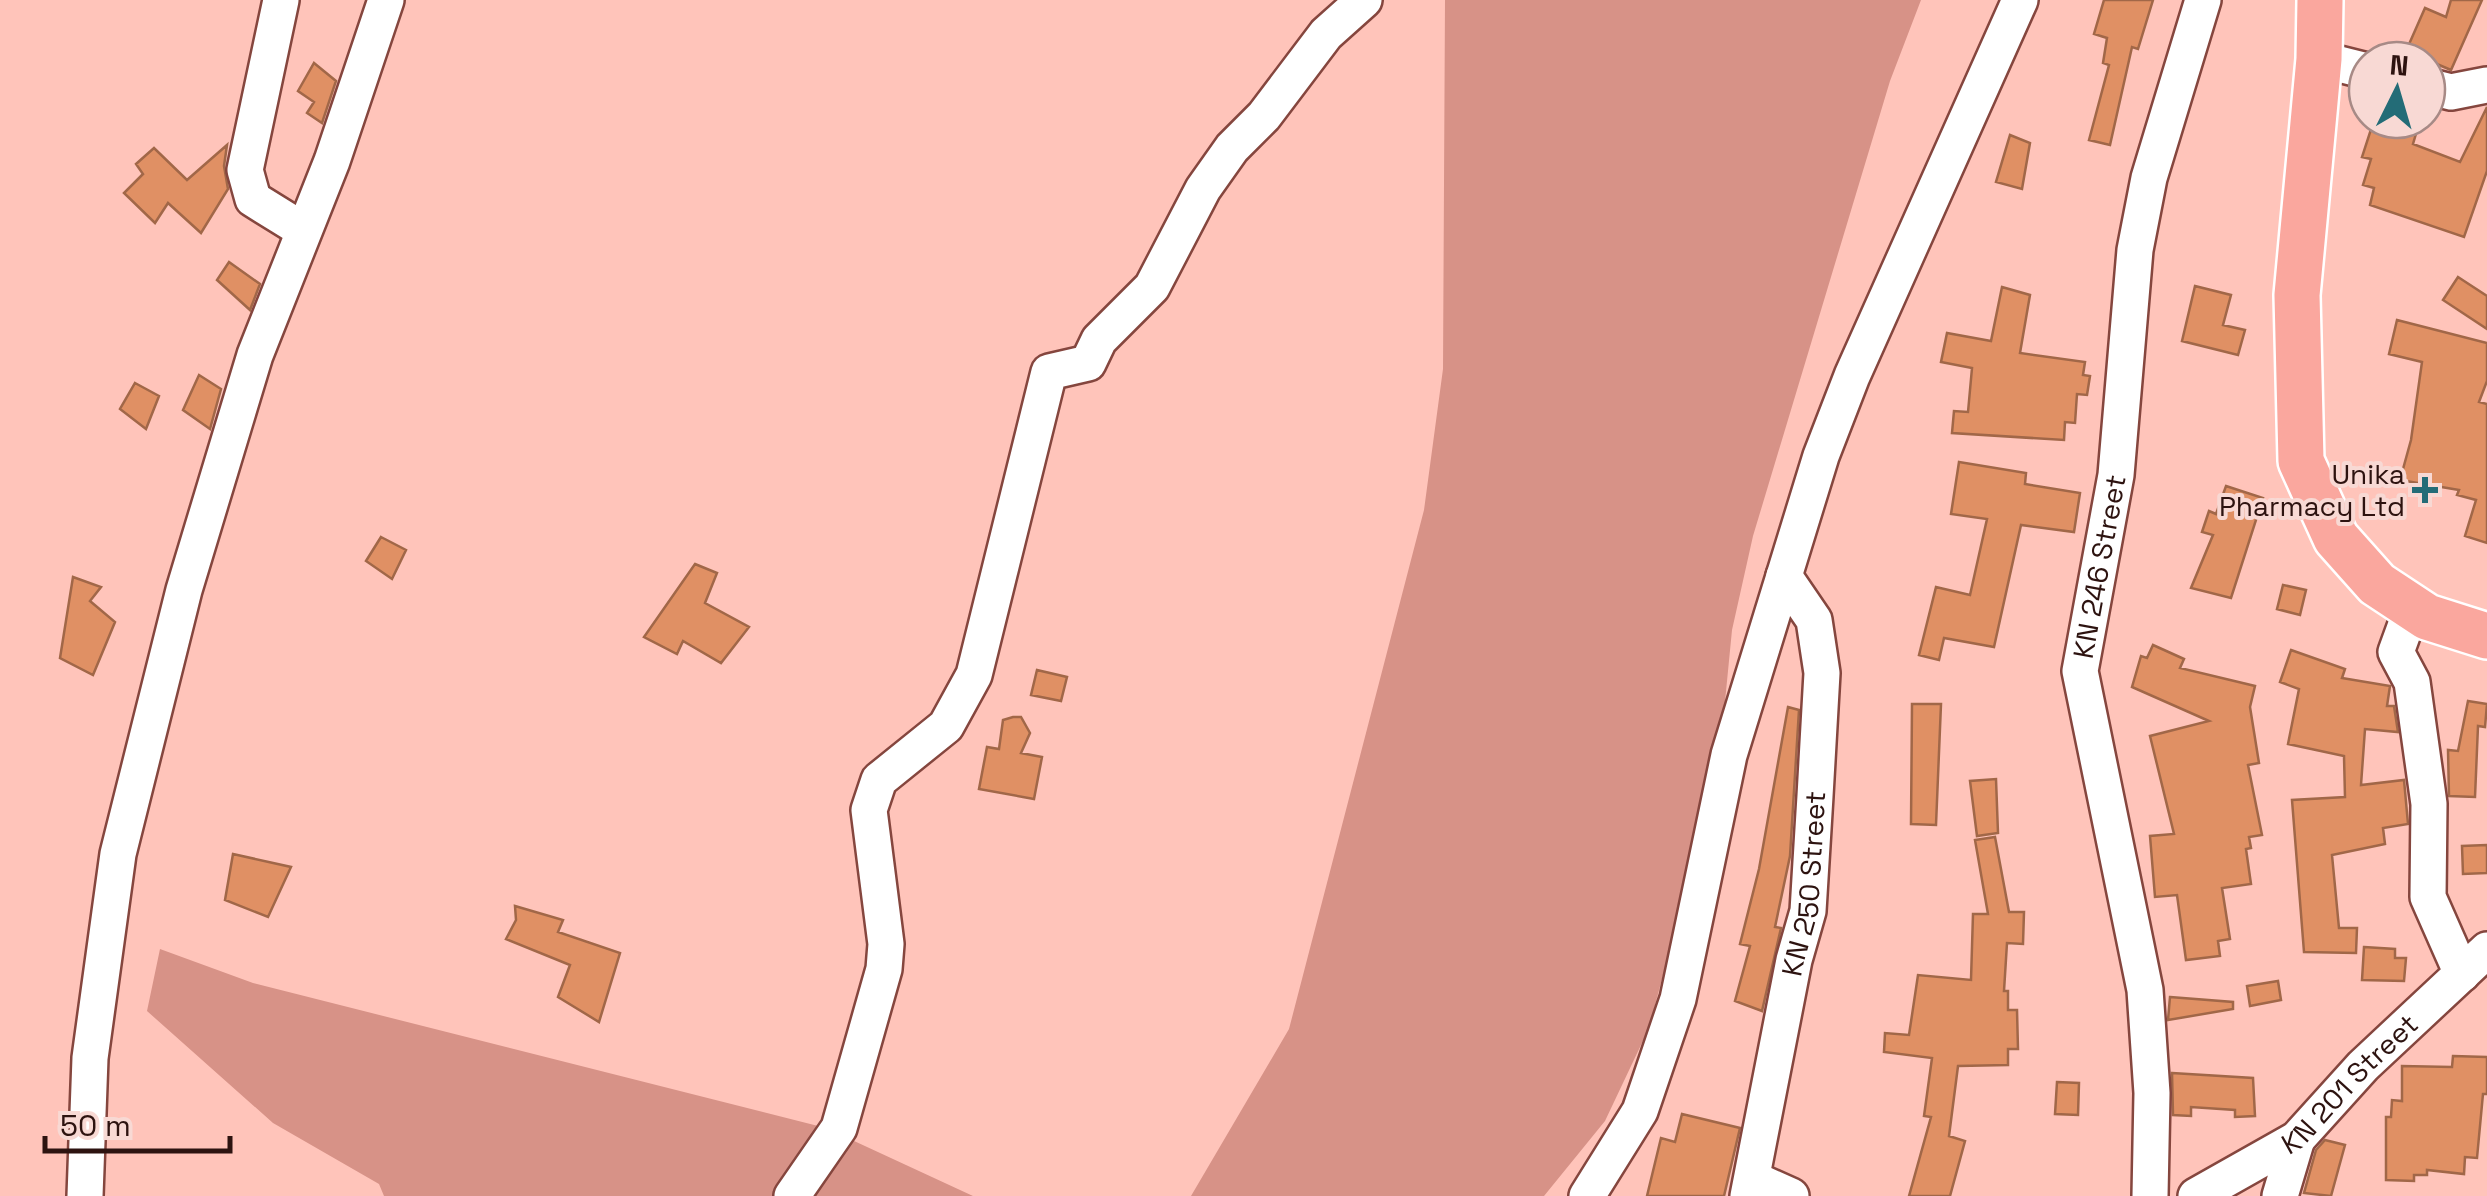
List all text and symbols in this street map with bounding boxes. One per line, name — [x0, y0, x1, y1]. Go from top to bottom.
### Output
north arrow — [2347, 40, 2447, 140]
text: N — [2388, 46, 2410, 84]
place label: Unika Pharmacy Ltd — [2219, 456, 2405, 524]
street label: KN 246 Street — [2065, 472, 2134, 661]
marker: Unika Pharmacy Ltd — [2414, 479, 2436, 501]
street label: KN 250 Street — [1773, 790, 1833, 979]
street label: KN 201 Street — [2275, 1006, 2426, 1162]
scale bar — [45, 1091, 230, 1153]
text: 50 m — [60, 1106, 131, 1145]

